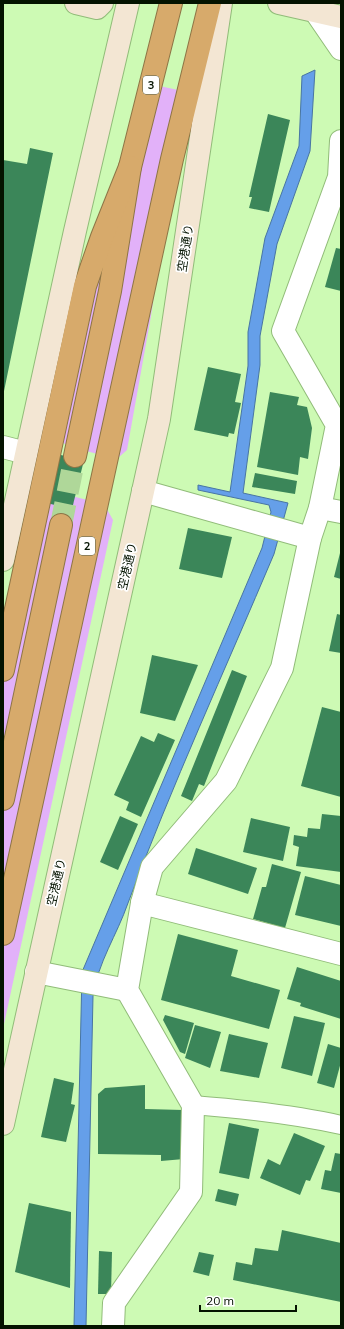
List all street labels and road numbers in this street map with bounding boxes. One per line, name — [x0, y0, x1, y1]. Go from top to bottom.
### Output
road number: 3 — [143, 76, 159, 94]
street label: 空港通り — [174, 223, 196, 273]
road number: 2 — [79, 537, 95, 555]
street label: 空港通り — [114, 541, 140, 591]
street label: 空港通り — [43, 857, 69, 907]

